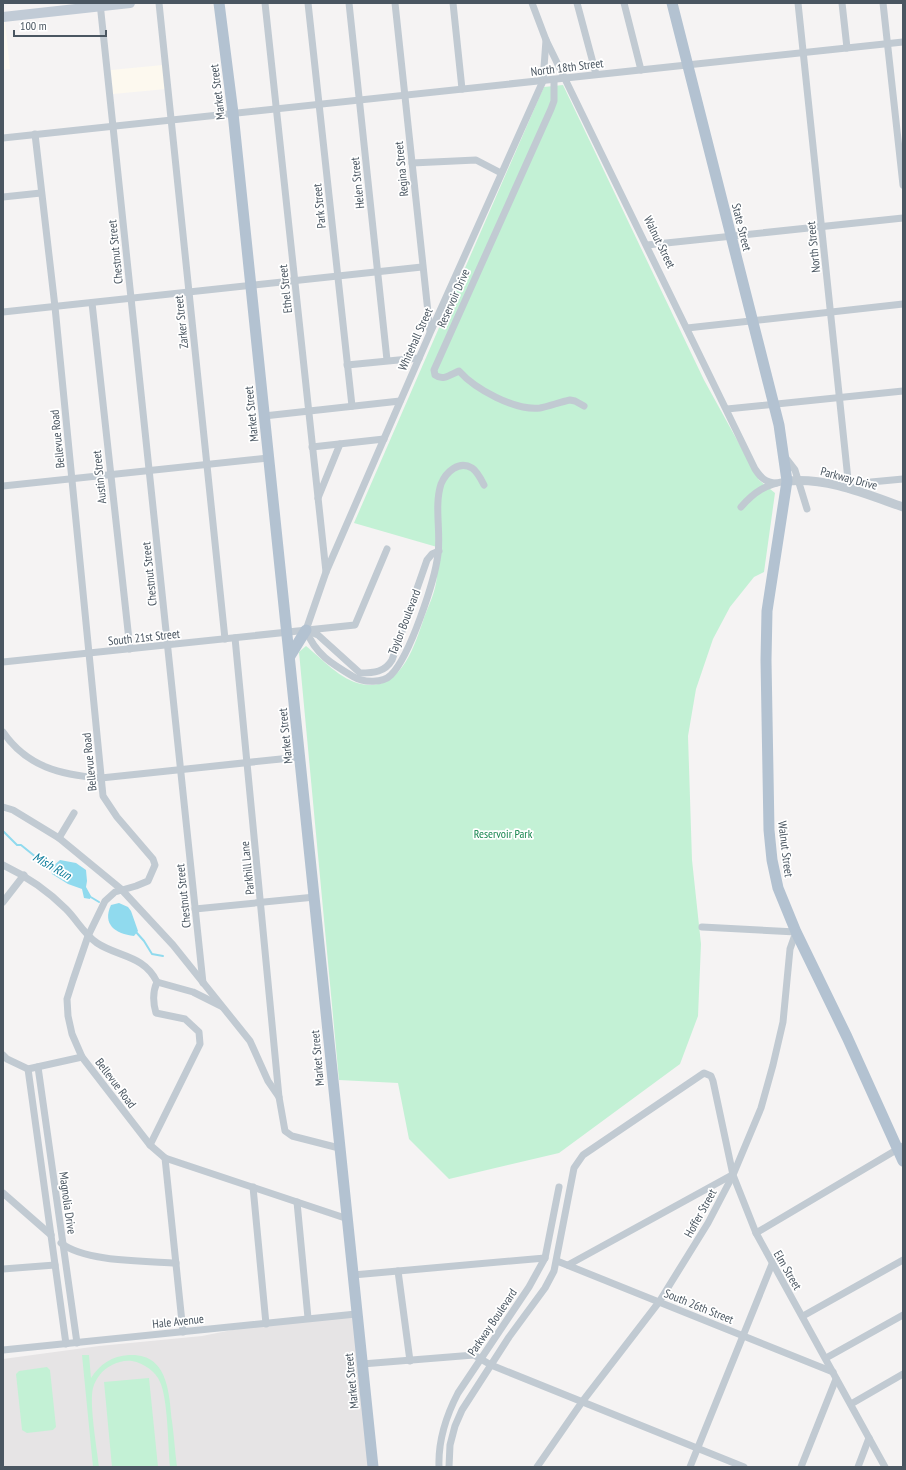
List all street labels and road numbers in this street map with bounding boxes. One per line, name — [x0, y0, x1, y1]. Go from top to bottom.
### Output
street label: North 18th Street — [530, 55, 605, 79]
street label: Market Street — [206, 63, 228, 121]
street label: Regina Street — [391, 140, 411, 197]
street label: Helen Street — [347, 156, 367, 210]
street label: Park Street — [309, 182, 329, 229]
street label: State Street — [729, 202, 755, 253]
street label: Walnut Street — [641, 213, 679, 271]
street label: Chestnut Street — [104, 219, 126, 285]
street label: North Street — [803, 220, 823, 273]
street label: Ethel Street — [275, 263, 295, 314]
street label: Reservoir Drive — [433, 266, 473, 330]
street label: Zarker Street — [171, 294, 191, 349]
street label: Whitehall Street — [394, 305, 436, 373]
street label: Market Street — [241, 385, 261, 443]
street label: Bellevue Road — [46, 409, 68, 469]
street label: Austin Street — [89, 449, 109, 504]
street label: Parkway Drive — [819, 463, 879, 493]
street label: Chestnut Street — [138, 541, 160, 607]
street label: Taylor Boulevard — [385, 587, 423, 657]
street label: South 21st Street — [107, 626, 181, 648]
street label: Market Street — [275, 707, 295, 765]
street label: Bellevue Road — [78, 732, 100, 792]
street label: Walnut Street — [775, 820, 797, 879]
street label: Parkhill Lane — [237, 840, 257, 895]
street label: Chestnut Street — [172, 863, 194, 929]
street label: Market Street — [307, 1029, 327, 1087]
street label: Bellevue Road — [92, 1055, 140, 1111]
street label: Magnolia Drive — [56, 1171, 80, 1235]
street label: Hoffer Street — [681, 1185, 720, 1240]
street label: Elm Street — [771, 1248, 806, 1293]
street label: Parkway Boulevard — [464, 1285, 520, 1359]
street label: South 26th Street — [662, 1285, 736, 1327]
street label: Hale Avenue — [152, 1311, 204, 1331]
street label: Market Street — [341, 1352, 361, 1410]

